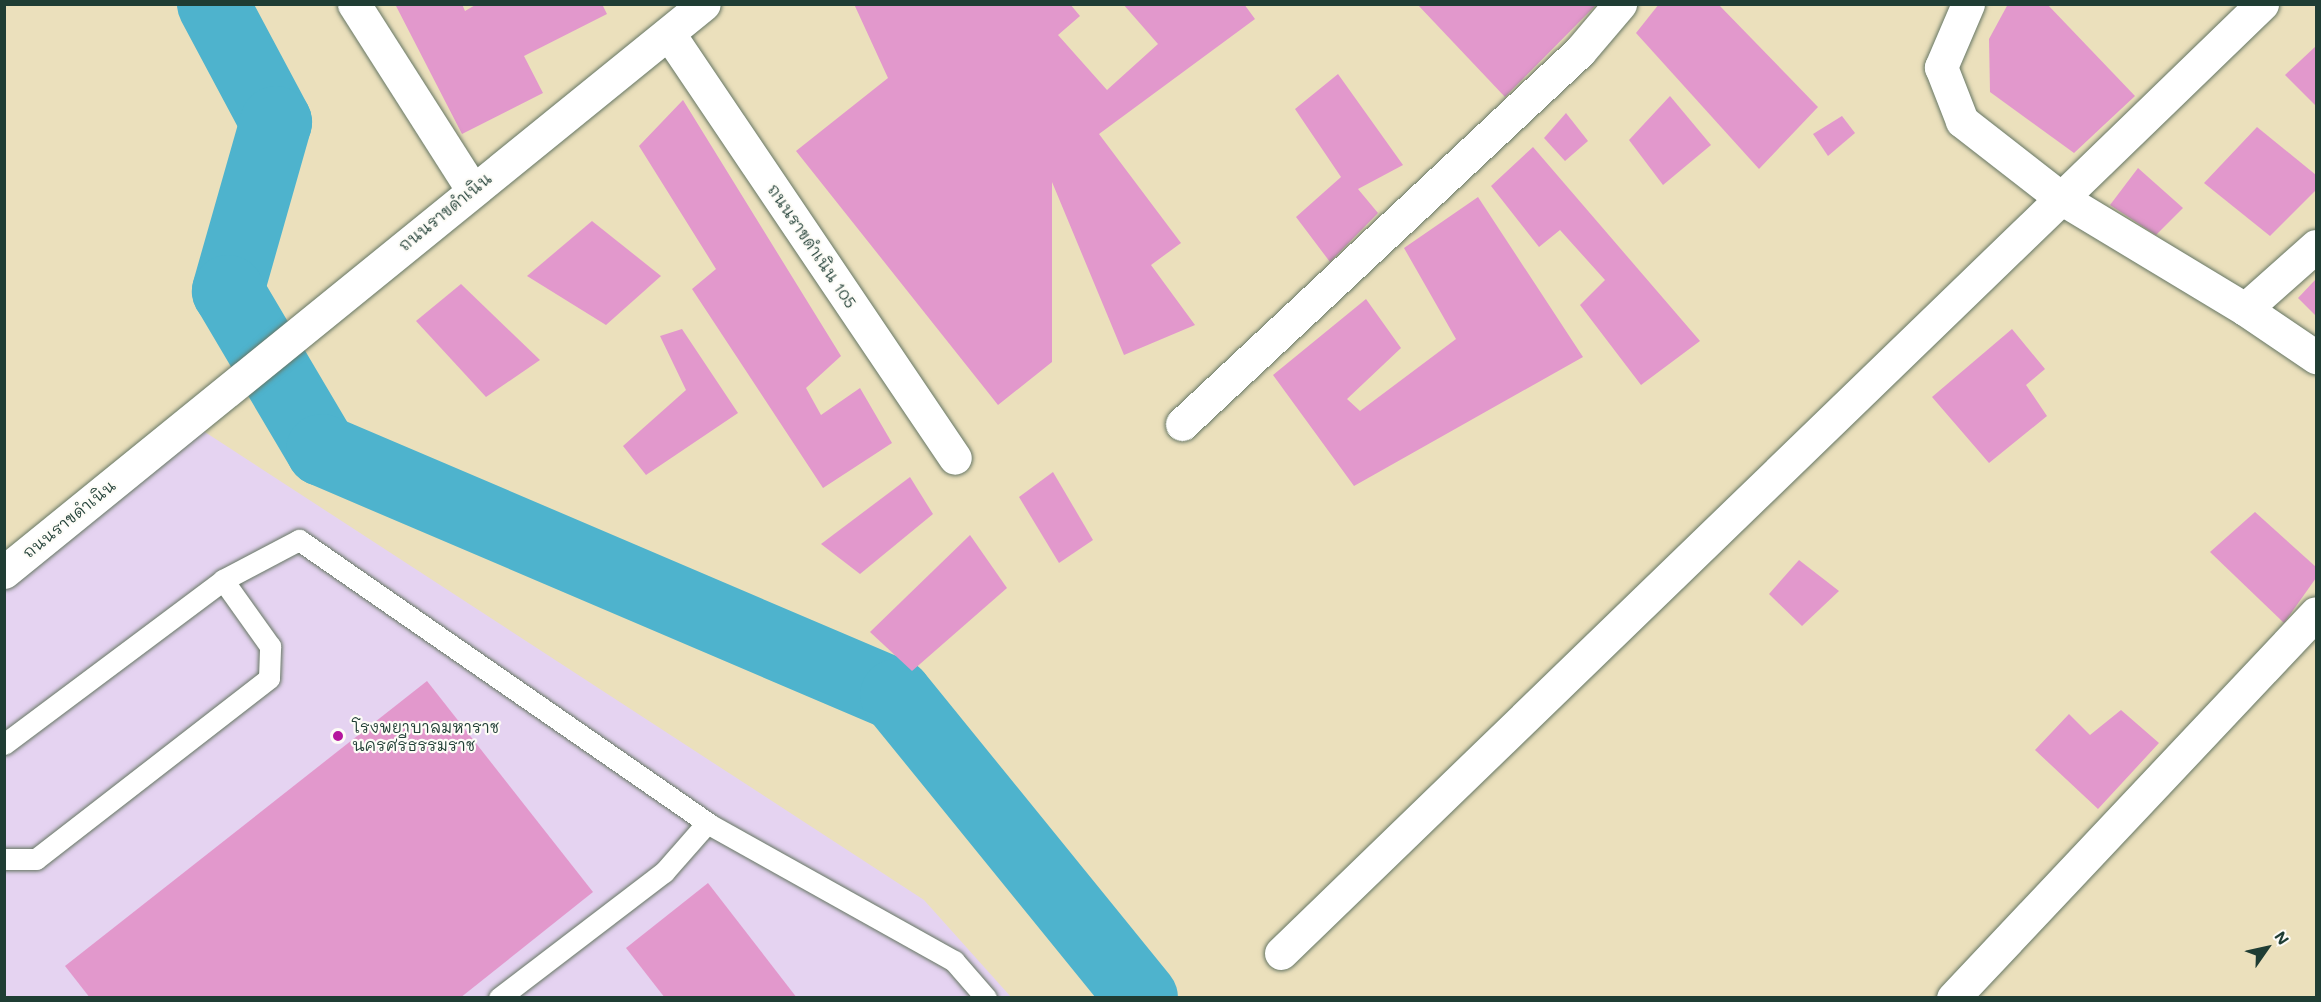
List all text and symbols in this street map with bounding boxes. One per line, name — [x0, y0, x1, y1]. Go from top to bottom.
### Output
street label: ถนนราขดำเนิน — [395, 169, 495, 255]
street label: ถนนราขดำเนิน 105 — [763, 180, 861, 312]
street label: ถนนราขดำเนิน — [19, 476, 119, 562]
place label: โรงพยาบาลมหาราช นครศรีธรรมราช — [352, 717, 499, 755]
marker: โรงพยาบาลมหาราช นครศรีธรรมราช — [329, 727, 347, 745]
north arrow — [2237, 918, 2297, 978]
text: N — [2270, 927, 2294, 949]

